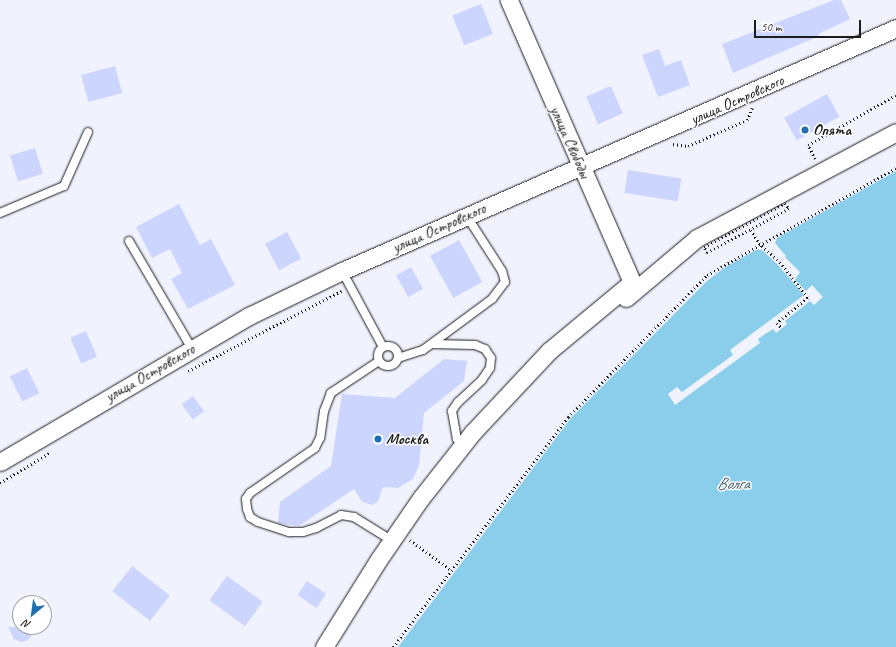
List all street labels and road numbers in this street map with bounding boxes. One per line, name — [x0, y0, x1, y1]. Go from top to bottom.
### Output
street label: улица Островского — [687, 71, 787, 129]
street label: улица Свободы — [546, 104, 594, 180]
street label: улица Островского — [389, 199, 489, 257]
street label: улица Островского — [101, 339, 199, 407]

